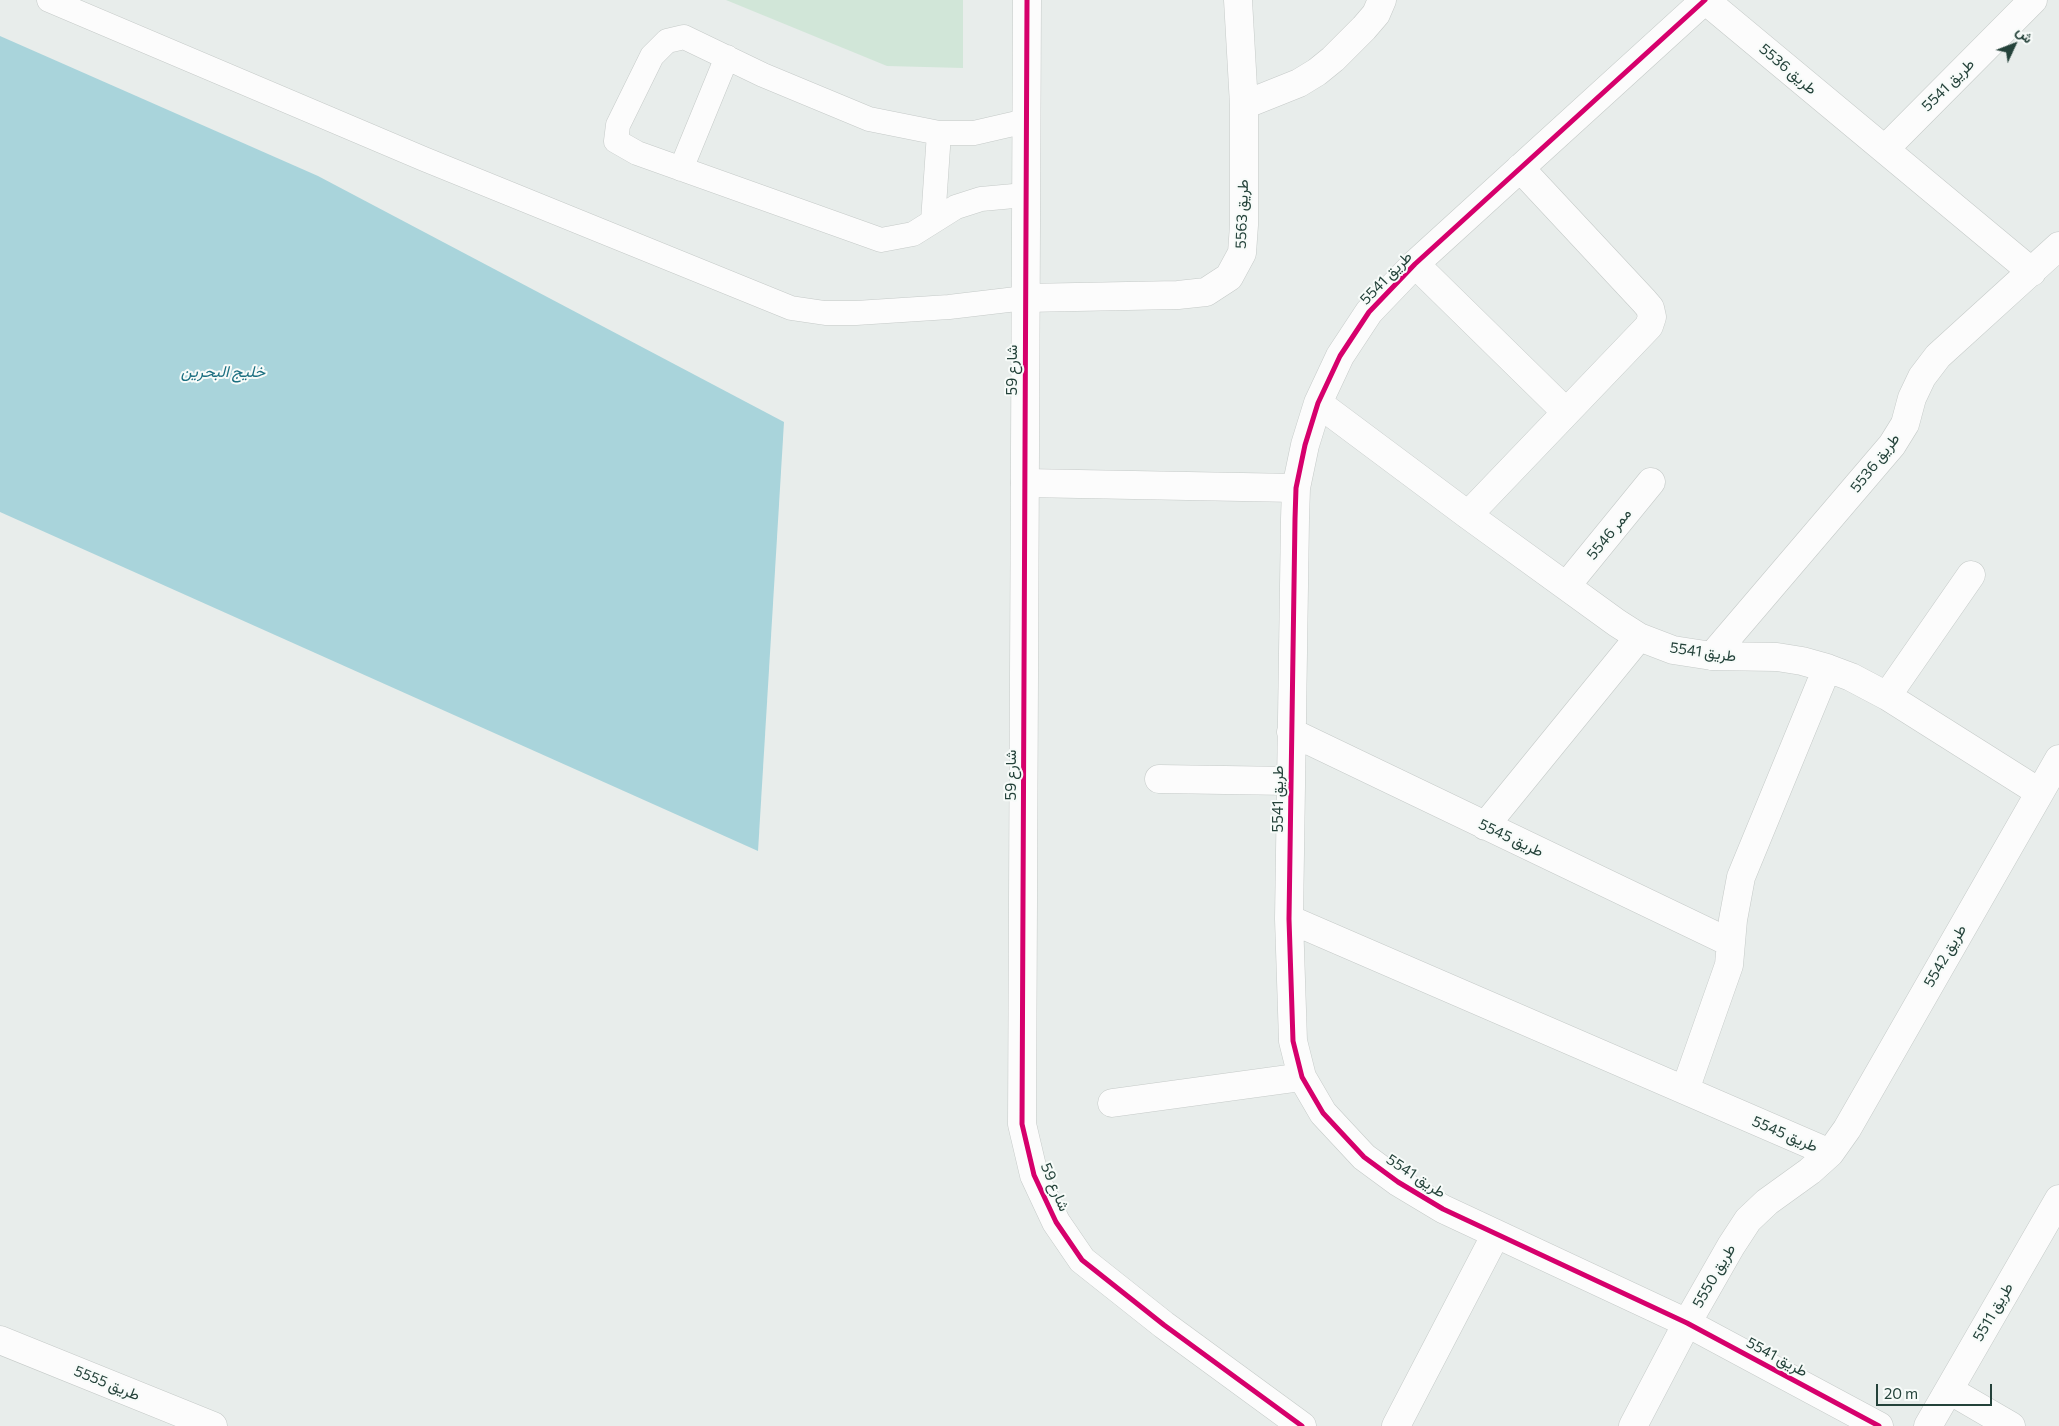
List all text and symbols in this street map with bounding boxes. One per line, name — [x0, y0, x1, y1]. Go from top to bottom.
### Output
north arrow — [1989, 20, 2039, 70]
text: ش — [2013, 22, 2037, 46]
street label: طريق 5536 — [1756, 40, 1820, 98]
street label: طريق 5541 — [1918, 55, 1978, 115]
street label: طريق 5563 — [1232, 179, 1252, 249]
street label: طريق 5541 — [1356, 248, 1416, 308]
street label: شارع 59 — [1003, 345, 1021, 395]
water label: خليج البحرين — [181, 362, 265, 382]
street label: طريق 5536 — [1846, 430, 1904, 496]
street label: ممر 5546 — [1583, 505, 1635, 563]
street label: طريق 5541 — [1669, 638, 1737, 666]
street label: شارع 59 — [1002, 750, 1020, 800]
street label: طريق 5541 — [1269, 766, 1287, 832]
street label: طريق 5545 — [1476, 815, 1546, 861]
street label: طريق 5542 — [1920, 922, 1970, 990]
street label: طريق 5545 — [1749, 1112, 1821, 1156]
street label: طريق 5541 — [1383, 1150, 1449, 1202]
street label: شارع 59 — [1037, 1160, 1073, 1214]
street label: طريق 5550 — [1689, 1241, 1739, 1311]
street label: طريق 5511 — [1969, 1279, 2017, 1345]
street label: طريق 5541 — [1743, 1333, 1811, 1381]
street label: طريق 5555 — [72, 1362, 142, 1404]
scale bar — [1879, 1374, 1995, 1406]
text: 20 m — [1884, 1384, 1918, 1402]

